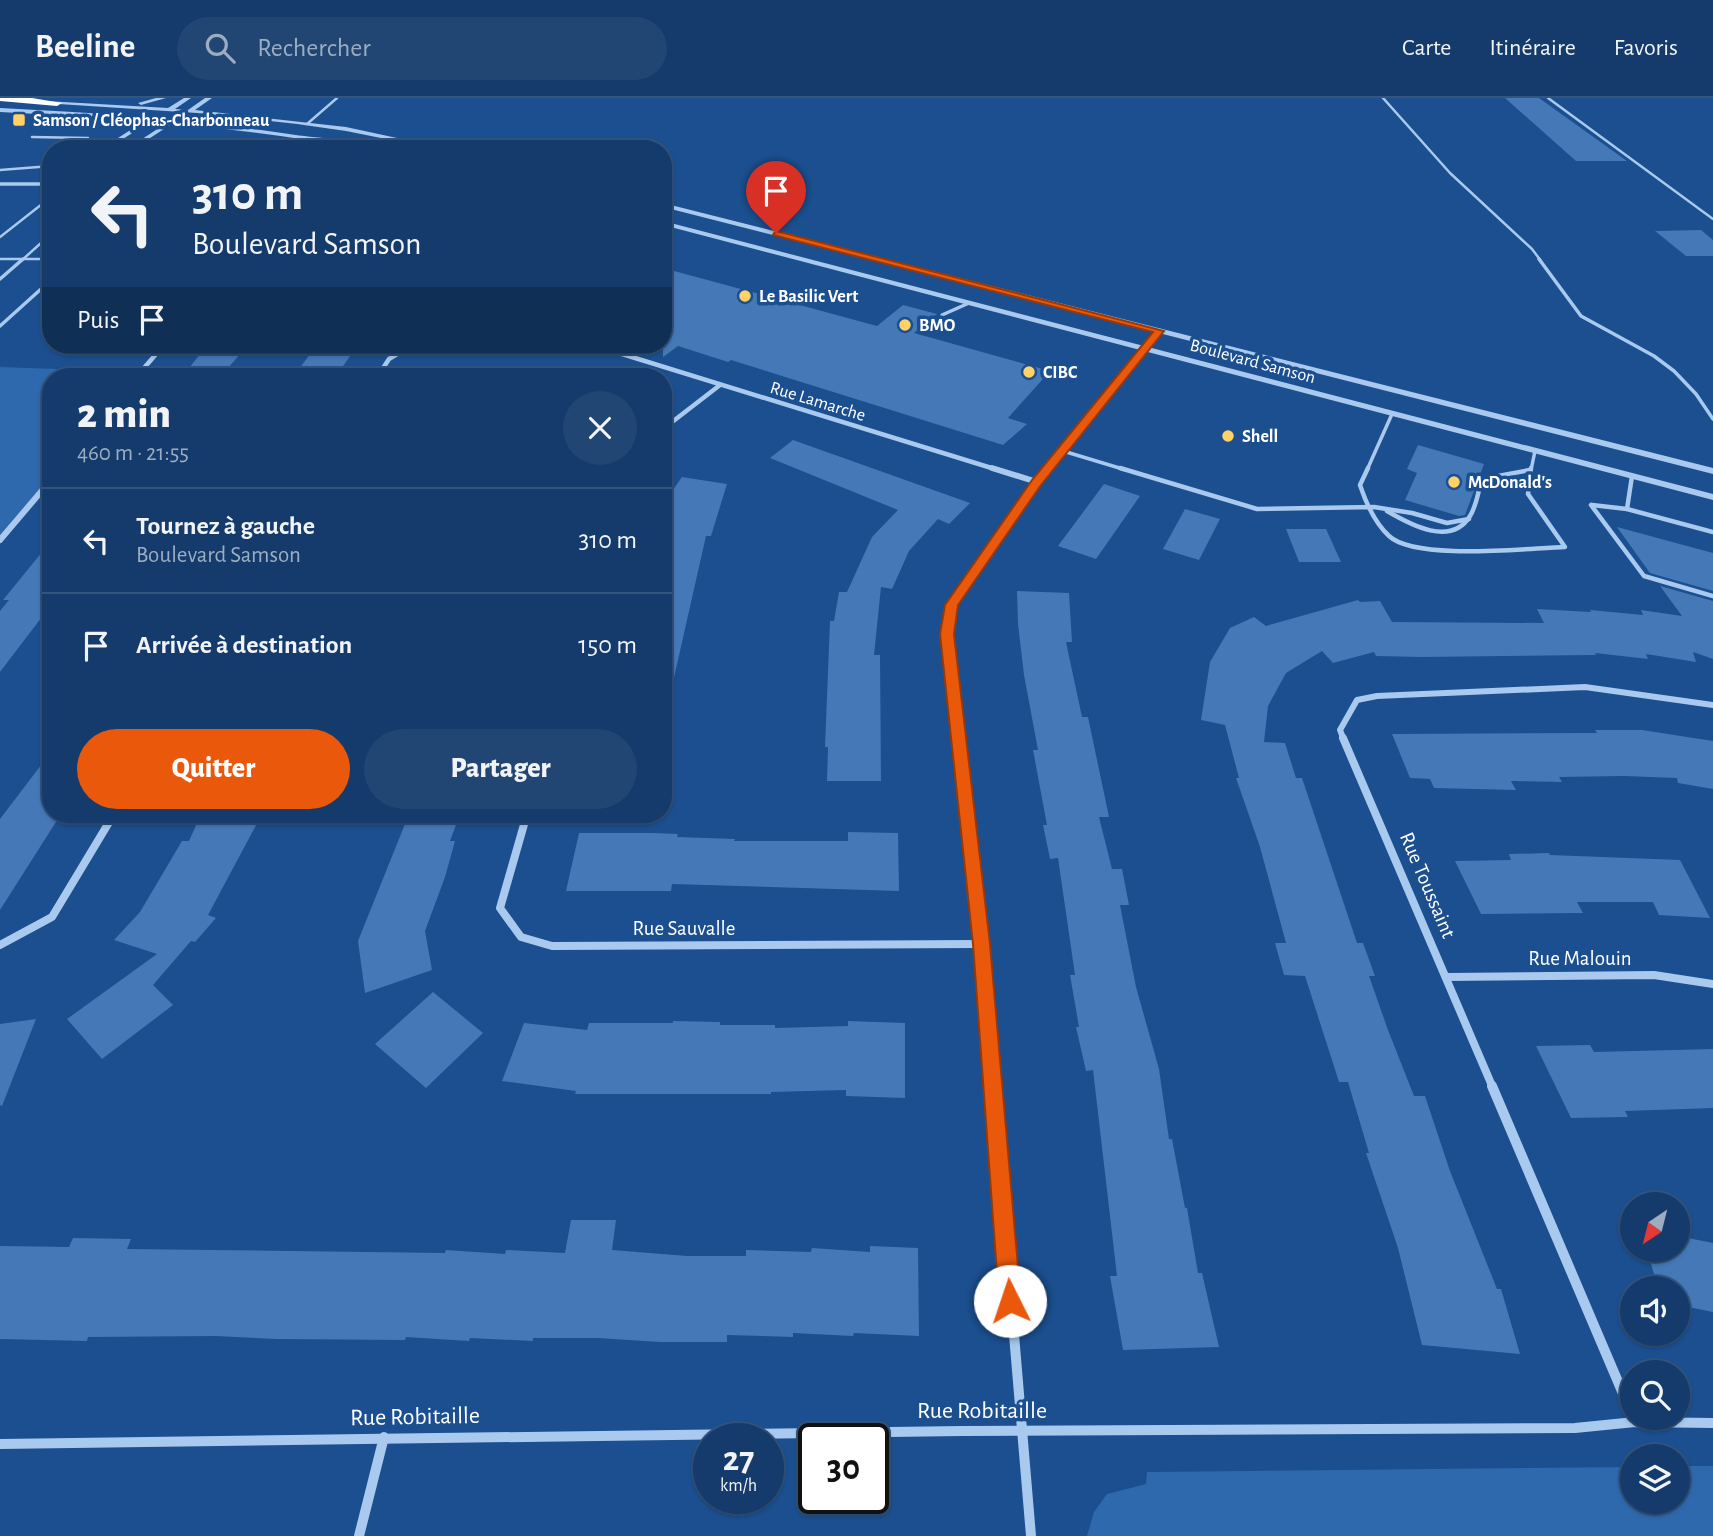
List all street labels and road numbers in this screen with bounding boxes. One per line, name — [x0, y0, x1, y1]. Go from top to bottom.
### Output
street label: Boulevard Samson — [1188, 337, 1317, 387]
street label: Rue Lamarche — [768, 379, 867, 425]
street label: Rue Toussaint — [1396, 829, 1459, 942]
street label: Rue Sauvalle — [632, 918, 736, 939]
street label: Rue Malouin — [1528, 948, 1632, 969]
street label: Rue Robitaille — [917, 1399, 1047, 1423]
street label: Rue Robitaille — [350, 1404, 480, 1430]

